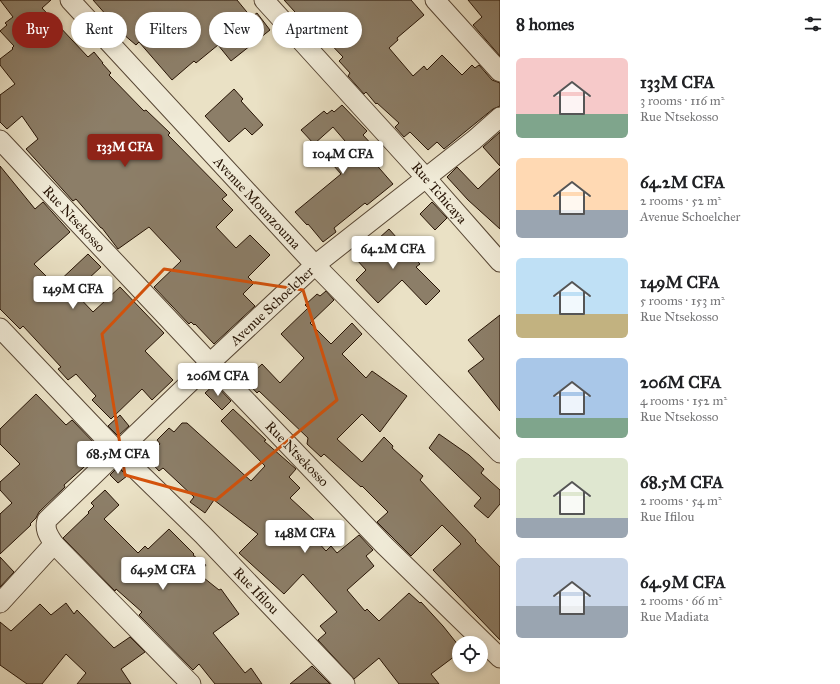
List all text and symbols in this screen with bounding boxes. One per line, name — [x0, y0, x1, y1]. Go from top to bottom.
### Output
chip: Buy — [12, 12, 63, 48]
chip: Rent — [71, 12, 127, 48]
chip: Filters — [135, 12, 201, 48]
chip: New — [209, 12, 264, 48]
chip: Apartment — [272, 12, 362, 48]
icon: filters — [802, 13, 824, 35]
text: 8 homes — [516, 14, 574, 35]
text: 133M CFA — [640, 72, 715, 93]
icon: home — [548, 74, 596, 122]
text: 3 rooms · 116 m² — [640, 93, 725, 109]
text: Rue Ntsekosso — [640, 109, 718, 125]
pin: 133M CFA — [84, 134, 166, 168]
text: 133M CFA — [96, 139, 154, 155]
pin: 104M CFA — [302, 141, 384, 175]
text: 104M CFA — [312, 146, 374, 162]
street label: Avenue Mounzouma — [209, 152, 304, 253]
street label: Rue Tchicaya — [408, 159, 470, 227]
text: 64.2M CFA — [640, 172, 725, 193]
icon: home — [548, 174, 596, 222]
street label: Rue Ntsekosso — [39, 182, 109, 256]
text: 2 rooms · 52 m² — [640, 193, 721, 209]
text: Avenue Schoelcher — [640, 209, 740, 225]
pin: 64.2M CFA — [347, 236, 439, 270]
text: 64.2M CFA — [361, 241, 426, 257]
street label: Avenue Schoelcher — [226, 262, 318, 350]
text: 149M CFA — [640, 272, 720, 293]
icon: home — [548, 274, 596, 322]
pin: 149M CFA — [32, 276, 114, 310]
text: 149M CFA — [42, 281, 104, 297]
text: 5 rooms · 153 m² — [640, 293, 725, 309]
text: Rue Ntsekosso — [640, 309, 718, 325]
pin: 206M CFA — [177, 363, 259, 397]
text: 206M CFA — [187, 368, 249, 384]
text: 206M CFA — [640, 372, 722, 393]
icon: home — [548, 374, 596, 422]
text: 4 rooms · 152 m² — [640, 393, 727, 409]
text: Rue Ntsekosso — [640, 409, 718, 425]
street label: Rue Ntsekosso — [262, 418, 332, 490]
pin: 68.5M CFA — [72, 441, 164, 475]
text: 68.5M CFA — [86, 446, 150, 462]
text: 68.5M CFA — [640, 472, 723, 493]
icon: home — [548, 474, 596, 522]
text: 2 rooms · 54 m² — [640, 493, 722, 509]
text: Rue Ifilou — [640, 509, 694, 525]
pin: 148M CFA — [264, 520, 346, 554]
text: 148M CFA — [275, 525, 335, 541]
pin: 64.9M CFA — [117, 557, 209, 591]
text: 64.9M CFA — [130, 562, 196, 578]
street label: Rue Ifilou — [230, 564, 283, 618]
text: 64.9M CFA — [640, 572, 726, 593]
icon: home — [548, 574, 596, 622]
text: 2 rooms · 66 m² — [640, 593, 722, 609]
text: Rue Madiata — [640, 609, 709, 625]
map controls — [452, 636, 488, 672]
button: locate — [452, 636, 488, 672]

